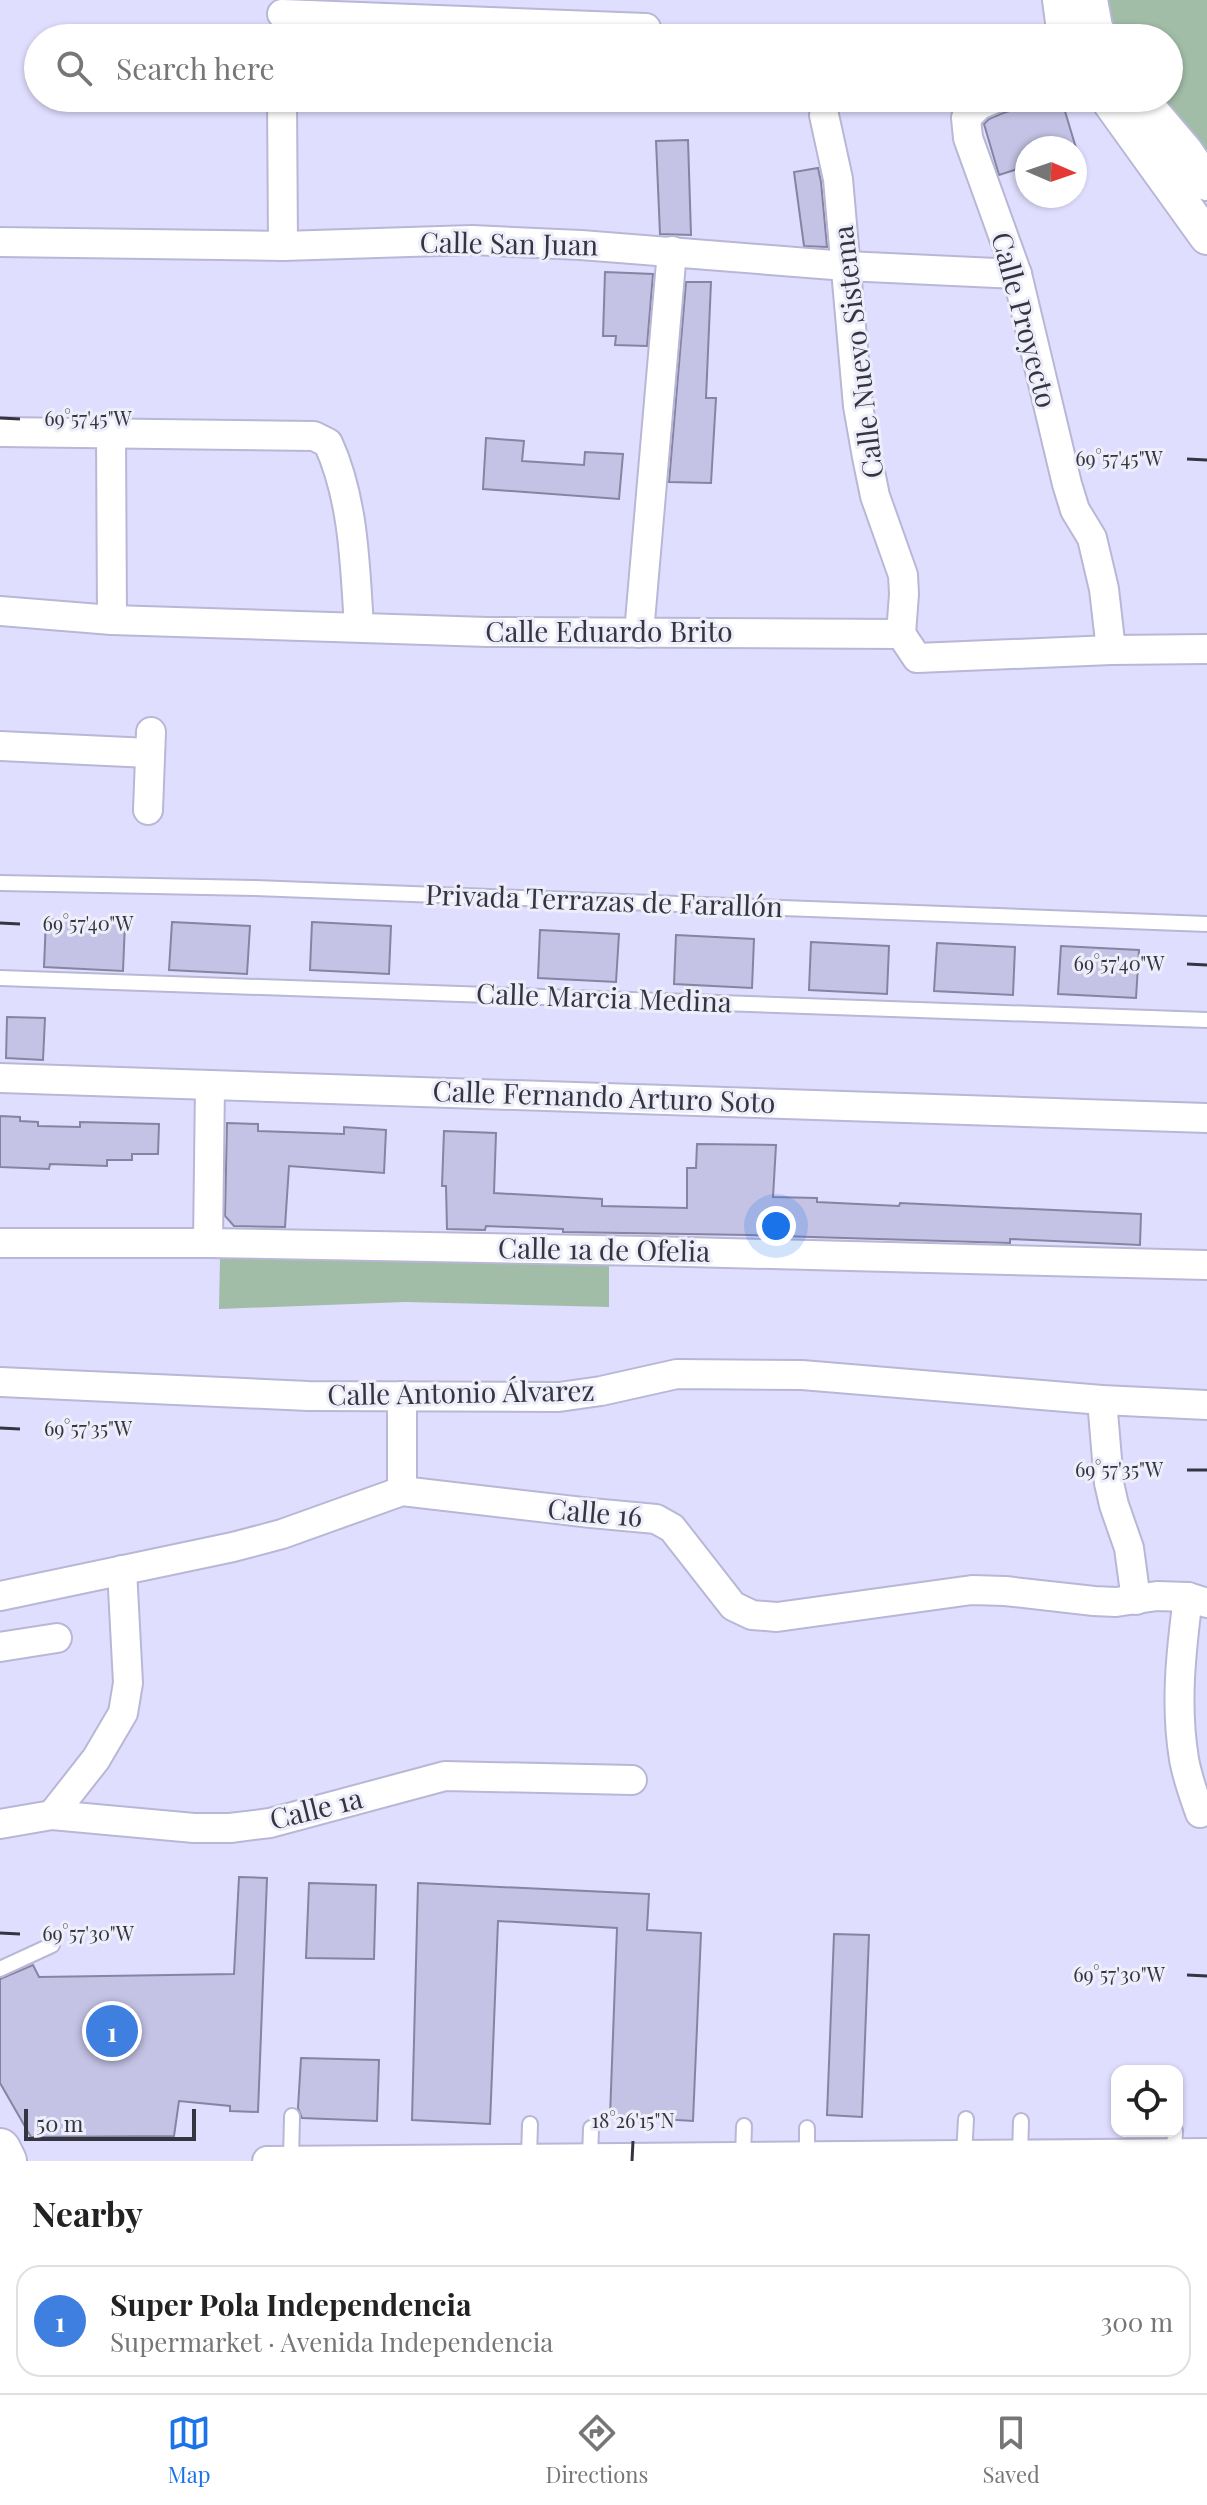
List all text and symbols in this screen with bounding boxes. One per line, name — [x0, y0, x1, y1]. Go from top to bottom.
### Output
search box — [24, 24, 1183, 112]
icon: search — [52, 46, 96, 90]
text: Search here — [116, 48, 275, 88]
north arrow — [1015, 136, 1087, 208]
street label: Calle San Juan — [419, 222, 599, 263]
street label: Calle Nuevo Sistema — [823, 224, 890, 481]
street label: Calle Proyecto — [984, 228, 1067, 412]
text: 69°57'45"W — [44, 404, 133, 431]
text: 69°57'45"W — [1075, 444, 1164, 471]
street label: Calle Eduardo Brito — [485, 612, 733, 649]
street label: Privada Terrazas de Farallón — [425, 875, 784, 924]
text: 69°57'40"W — [43, 909, 134, 936]
text: 69°57'40"W — [1074, 949, 1165, 976]
street label: Calle Marcia Medina — [476, 974, 733, 1019]
street label: Calle Fernando Arturo Soto — [432, 1071, 776, 1120]
your location — [756, 1206, 796, 1246]
street label: Calle 1a de Ofelia — [498, 1228, 710, 1269]
street label: Calle Antonio Álvarez — [327, 1371, 595, 1412]
text: 69°57'35"W — [44, 1414, 133, 1441]
text: 69°57'35"W — [1075, 1455, 1164, 1482]
street label: Calle 16 — [546, 1489, 644, 1534]
street label: Calle 1a — [265, 1778, 366, 1837]
text: 69°57'30"W — [42, 1919, 135, 1946]
text: 69°57'30"W — [1073, 1960, 1166, 1987]
pin: 1 — [86, 2001, 138, 2061]
map controls — [1111, 2065, 1183, 2137]
button: locate — [1111, 2065, 1183, 2137]
scale bar — [24, 2105, 196, 2141]
text: 18°26'15"N — [591, 2106, 675, 2133]
text: 50 m — [36, 2108, 83, 2138]
text: Nearby — [32, 2190, 143, 2236]
text: Super Pola Independencia — [110, 2284, 471, 2324]
text: 1 — [55, 2304, 65, 2339]
text: 300 m — [1101, 2304, 1173, 2339]
text: Supermarket · Avenida Independencia — [110, 2324, 553, 2359]
tab: Map — [167, 2411, 211, 2489]
tab: Directions — [545, 2411, 648, 2489]
tab: Saved — [983, 2411, 1040, 2489]

